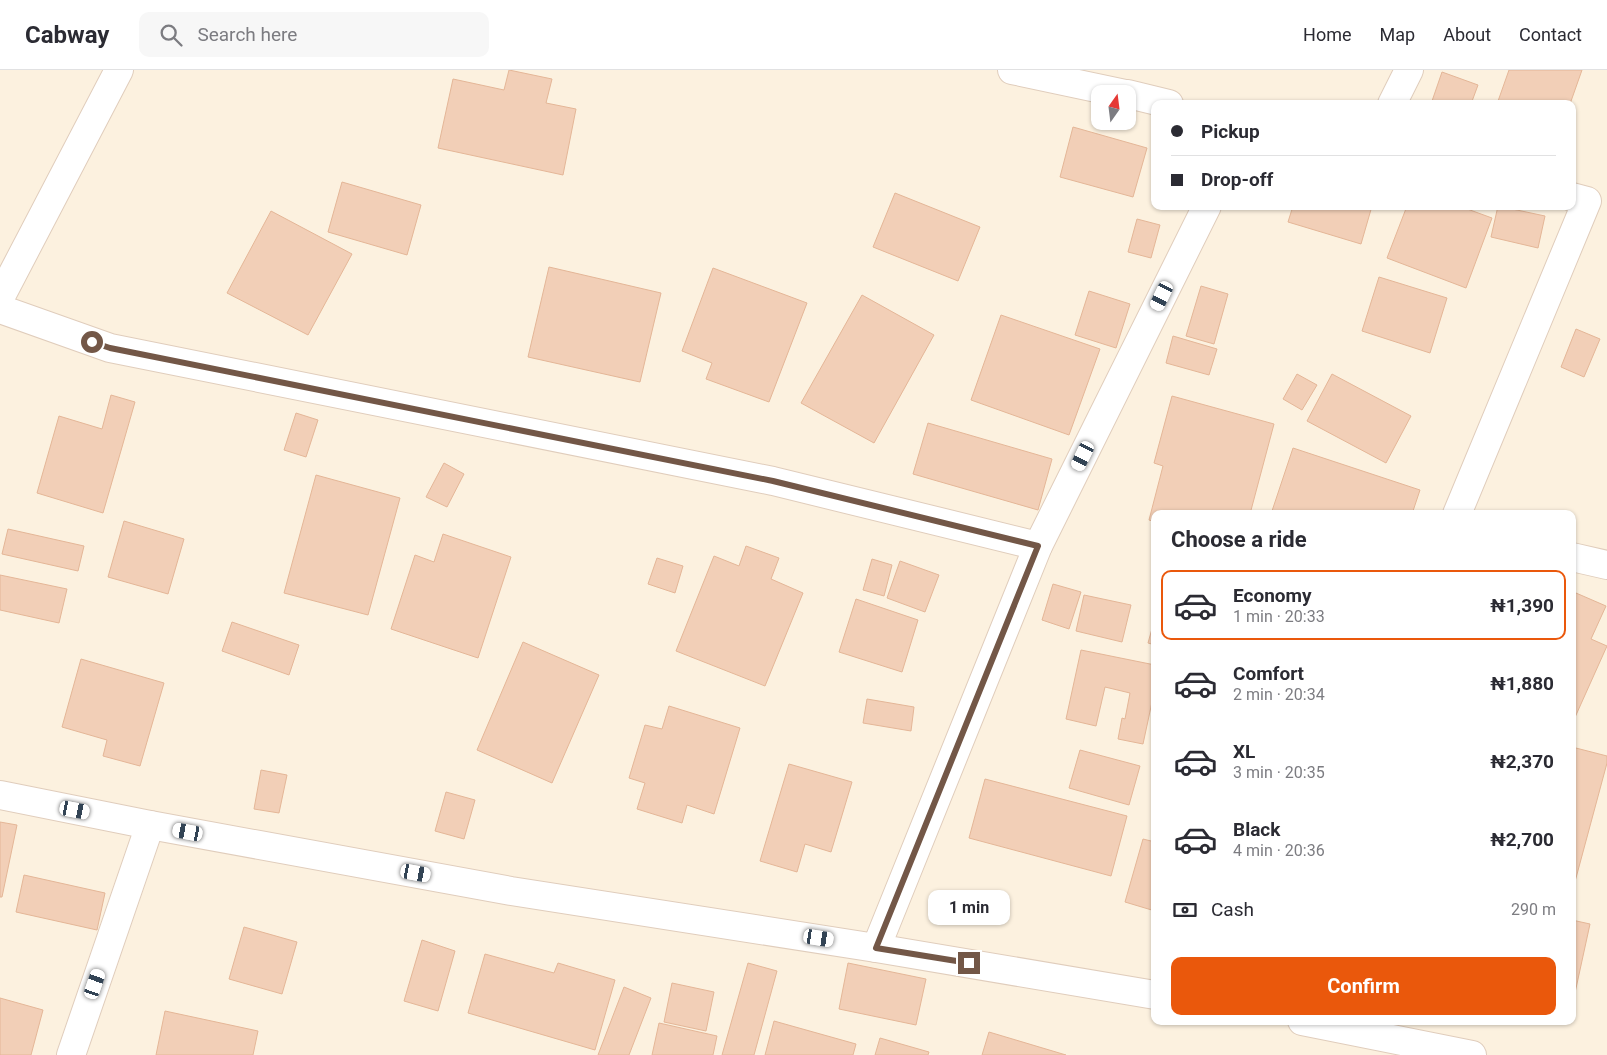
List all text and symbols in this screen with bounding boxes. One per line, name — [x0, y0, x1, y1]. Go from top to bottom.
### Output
search box — [139, 12, 489, 57]
text: Cabway — [25, 21, 109, 49]
icon: search — [157, 21, 185, 49]
text: Search here — [197, 23, 297, 46]
text: Home — [1303, 24, 1352, 45]
text: Map — [1380, 24, 1415, 45]
text: About — [1443, 24, 1491, 45]
text: Contact — [1519, 24, 1582, 45]
north arrow — [1091, 85, 1136, 130]
map controls — [1091, 85, 1136, 130]
text: Pickup — [1201, 120, 1260, 143]
text: Drop-off — [1201, 168, 1273, 191]
car — [1148, 279, 1175, 313]
route start — [81, 331, 103, 353]
car — [1069, 439, 1096, 473]
text: Choose a ride — [1171, 527, 1307, 552]
icon: car — [1173, 583, 1218, 628]
text: Economy — [1233, 584, 1312, 607]
text: ₦1,390 — [1490, 594, 1554, 617]
text: 1 min · 20:33 — [1233, 607, 1325, 626]
icon: car — [1173, 661, 1218, 706]
text: Comfort — [1233, 662, 1304, 685]
text: ₦1,880 — [1490, 672, 1554, 695]
text: 2 min · 20:34 — [1233, 685, 1325, 704]
icon: car — [1173, 739, 1218, 784]
text: XL — [1233, 740, 1255, 763]
text: ₦2,370 — [1490, 750, 1554, 773]
text: 3 min · 20:35 — [1233, 763, 1325, 782]
car — [58, 800, 91, 820]
icon: car — [1173, 817, 1218, 862]
text: Black — [1233, 818, 1280, 841]
car — [171, 822, 204, 842]
text: ₦2,700 — [1490, 828, 1554, 851]
text: 4 min · 20:36 — [1233, 841, 1325, 860]
car — [399, 863, 432, 883]
callout: 1 min — [928, 890, 1010, 926]
icon: cash — [1171, 896, 1199, 924]
text: 1 min — [949, 898, 989, 917]
text: Cash — [1211, 898, 1254, 921]
text: 290 m — [1511, 900, 1556, 919]
car — [803, 928, 834, 948]
route end — [958, 952, 980, 974]
button: Confirm — [1171, 957, 1556, 1015]
car — [83, 967, 106, 1001]

